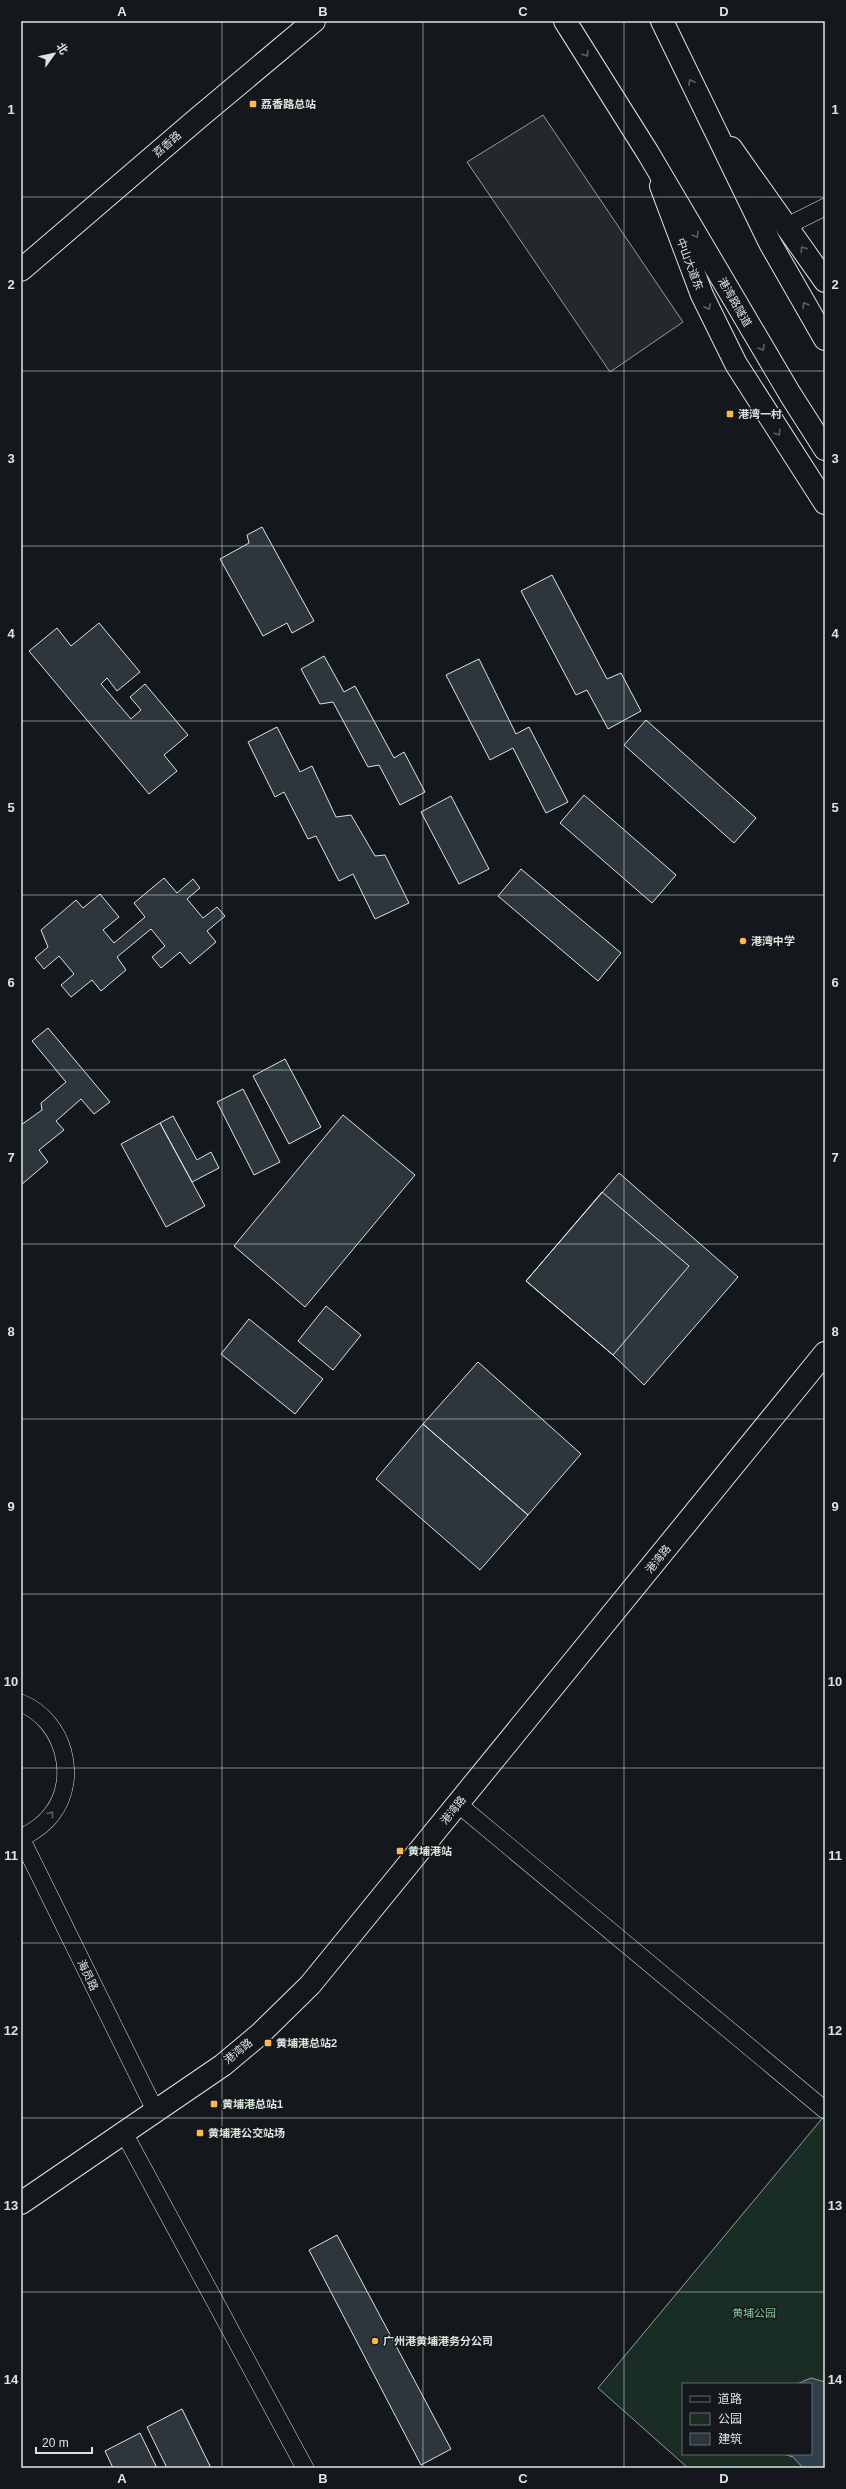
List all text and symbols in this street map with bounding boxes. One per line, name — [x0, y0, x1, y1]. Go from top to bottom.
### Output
text: A — [117, 4, 127, 19]
text: B — [318, 4, 328, 19]
text: C — [518, 4, 528, 19]
text: D — [719, 4, 729, 19]
north arrow — [34, 34, 74, 74]
text: 北 — [54, 41, 70, 56]
one-way arrow — [581, 50, 588, 57]
one-way arrow — [688, 79, 696, 86]
place label: 荔香路总站 — [261, 98, 316, 110]
marker: 荔香路总站 — [248, 99, 258, 109]
text: 1 — [7, 102, 15, 117]
text: 1 — [831, 102, 839, 117]
street label: 荔香路 — [151, 129, 183, 159]
one-way arrow — [692, 231, 699, 238]
street label: 中山大道东 — [675, 236, 705, 292]
one-way arrow — [801, 246, 808, 253]
street label: 港湾路隧道 — [716, 275, 754, 329]
text: 2 — [7, 277, 15, 292]
text: 2 — [831, 277, 839, 292]
one-way arrow — [802, 302, 809, 309]
one-way arrow — [703, 303, 711, 311]
one-way arrow — [757, 344, 765, 351]
place label: 港湾一村 — [738, 408, 782, 420]
marker: 港湾一村 — [725, 409, 735, 419]
one-way arrow — [773, 429, 781, 436]
text: 3 — [7, 451, 15, 466]
text: 3 — [831, 451, 839, 466]
text: 4 — [7, 626, 15, 641]
text: 4 — [831, 626, 839, 641]
text: 5 — [7, 800, 15, 815]
text: 5 — [831, 800, 839, 815]
place label: 港湾中学 — [751, 935, 795, 947]
marker: 港湾中学 — [738, 936, 748, 946]
text: 6 — [7, 975, 15, 990]
text: 6 — [831, 975, 839, 990]
text: 7 — [7, 1150, 15, 1165]
text: 7 — [831, 1150, 839, 1165]
text: 8 — [7, 1324, 15, 1339]
text: 8 — [831, 1324, 839, 1339]
text: 9 — [7, 1499, 15, 1514]
text: 9 — [831, 1499, 839, 1514]
street label: 港湾路 — [643, 1542, 673, 1576]
text: 10 — [4, 1674, 18, 1689]
text: 10 — [828, 1674, 842, 1689]
street label: 港湾路 — [438, 1793, 468, 1827]
one-way arrow — [46, 1812, 53, 1819]
place label: 黄埔港站 — [408, 1845, 452, 1857]
marker: 黄埔港站 — [395, 1846, 405, 1856]
text: 11 — [4, 1848, 18, 1863]
text: 11 — [828, 1848, 842, 1863]
street label: 海员路 — [75, 1958, 101, 1992]
text: 12 — [4, 2023, 18, 2038]
text: 12 — [828, 2023, 842, 2038]
street label: 港湾路 — [221, 2036, 255, 2066]
place label: 黄埔港总站2 — [276, 2037, 337, 2049]
marker: 黄埔港总站2 — [263, 2038, 273, 2048]
place label: 黄埔港总站1 — [222, 2098, 283, 2110]
marker: 黄埔港总站1 — [209, 2099, 219, 2109]
place label: 黄埔港公交站场 — [208, 2127, 285, 2139]
marker: 黄埔港公交站场 — [195, 2128, 205, 2138]
text: 13 — [4, 2198, 18, 2213]
text: 13 — [828, 2198, 842, 2213]
park label: 黄埔公园 — [732, 2307, 776, 2319]
place label: 广州港黄埔港务分公司 — [383, 2335, 493, 2347]
marker: 广州港黄埔港务分公司 — [370, 2336, 380, 2346]
text: 14 — [4, 2372, 19, 2387]
text: 14 — [828, 2372, 843, 2387]
legend — [682, 2383, 812, 2455]
text: 道路 — [718, 2392, 742, 2406]
text: 公园 — [718, 2412, 742, 2426]
scale bar — [36, 2429, 92, 2455]
text: 建筑 — [718, 2432, 742, 2446]
text: 20 m — [42, 2436, 69, 2450]
text: A — [117, 2471, 127, 2486]
text: B — [318, 2471, 328, 2486]
text: C — [518, 2471, 528, 2486]
text: D — [719, 2471, 729, 2486]

